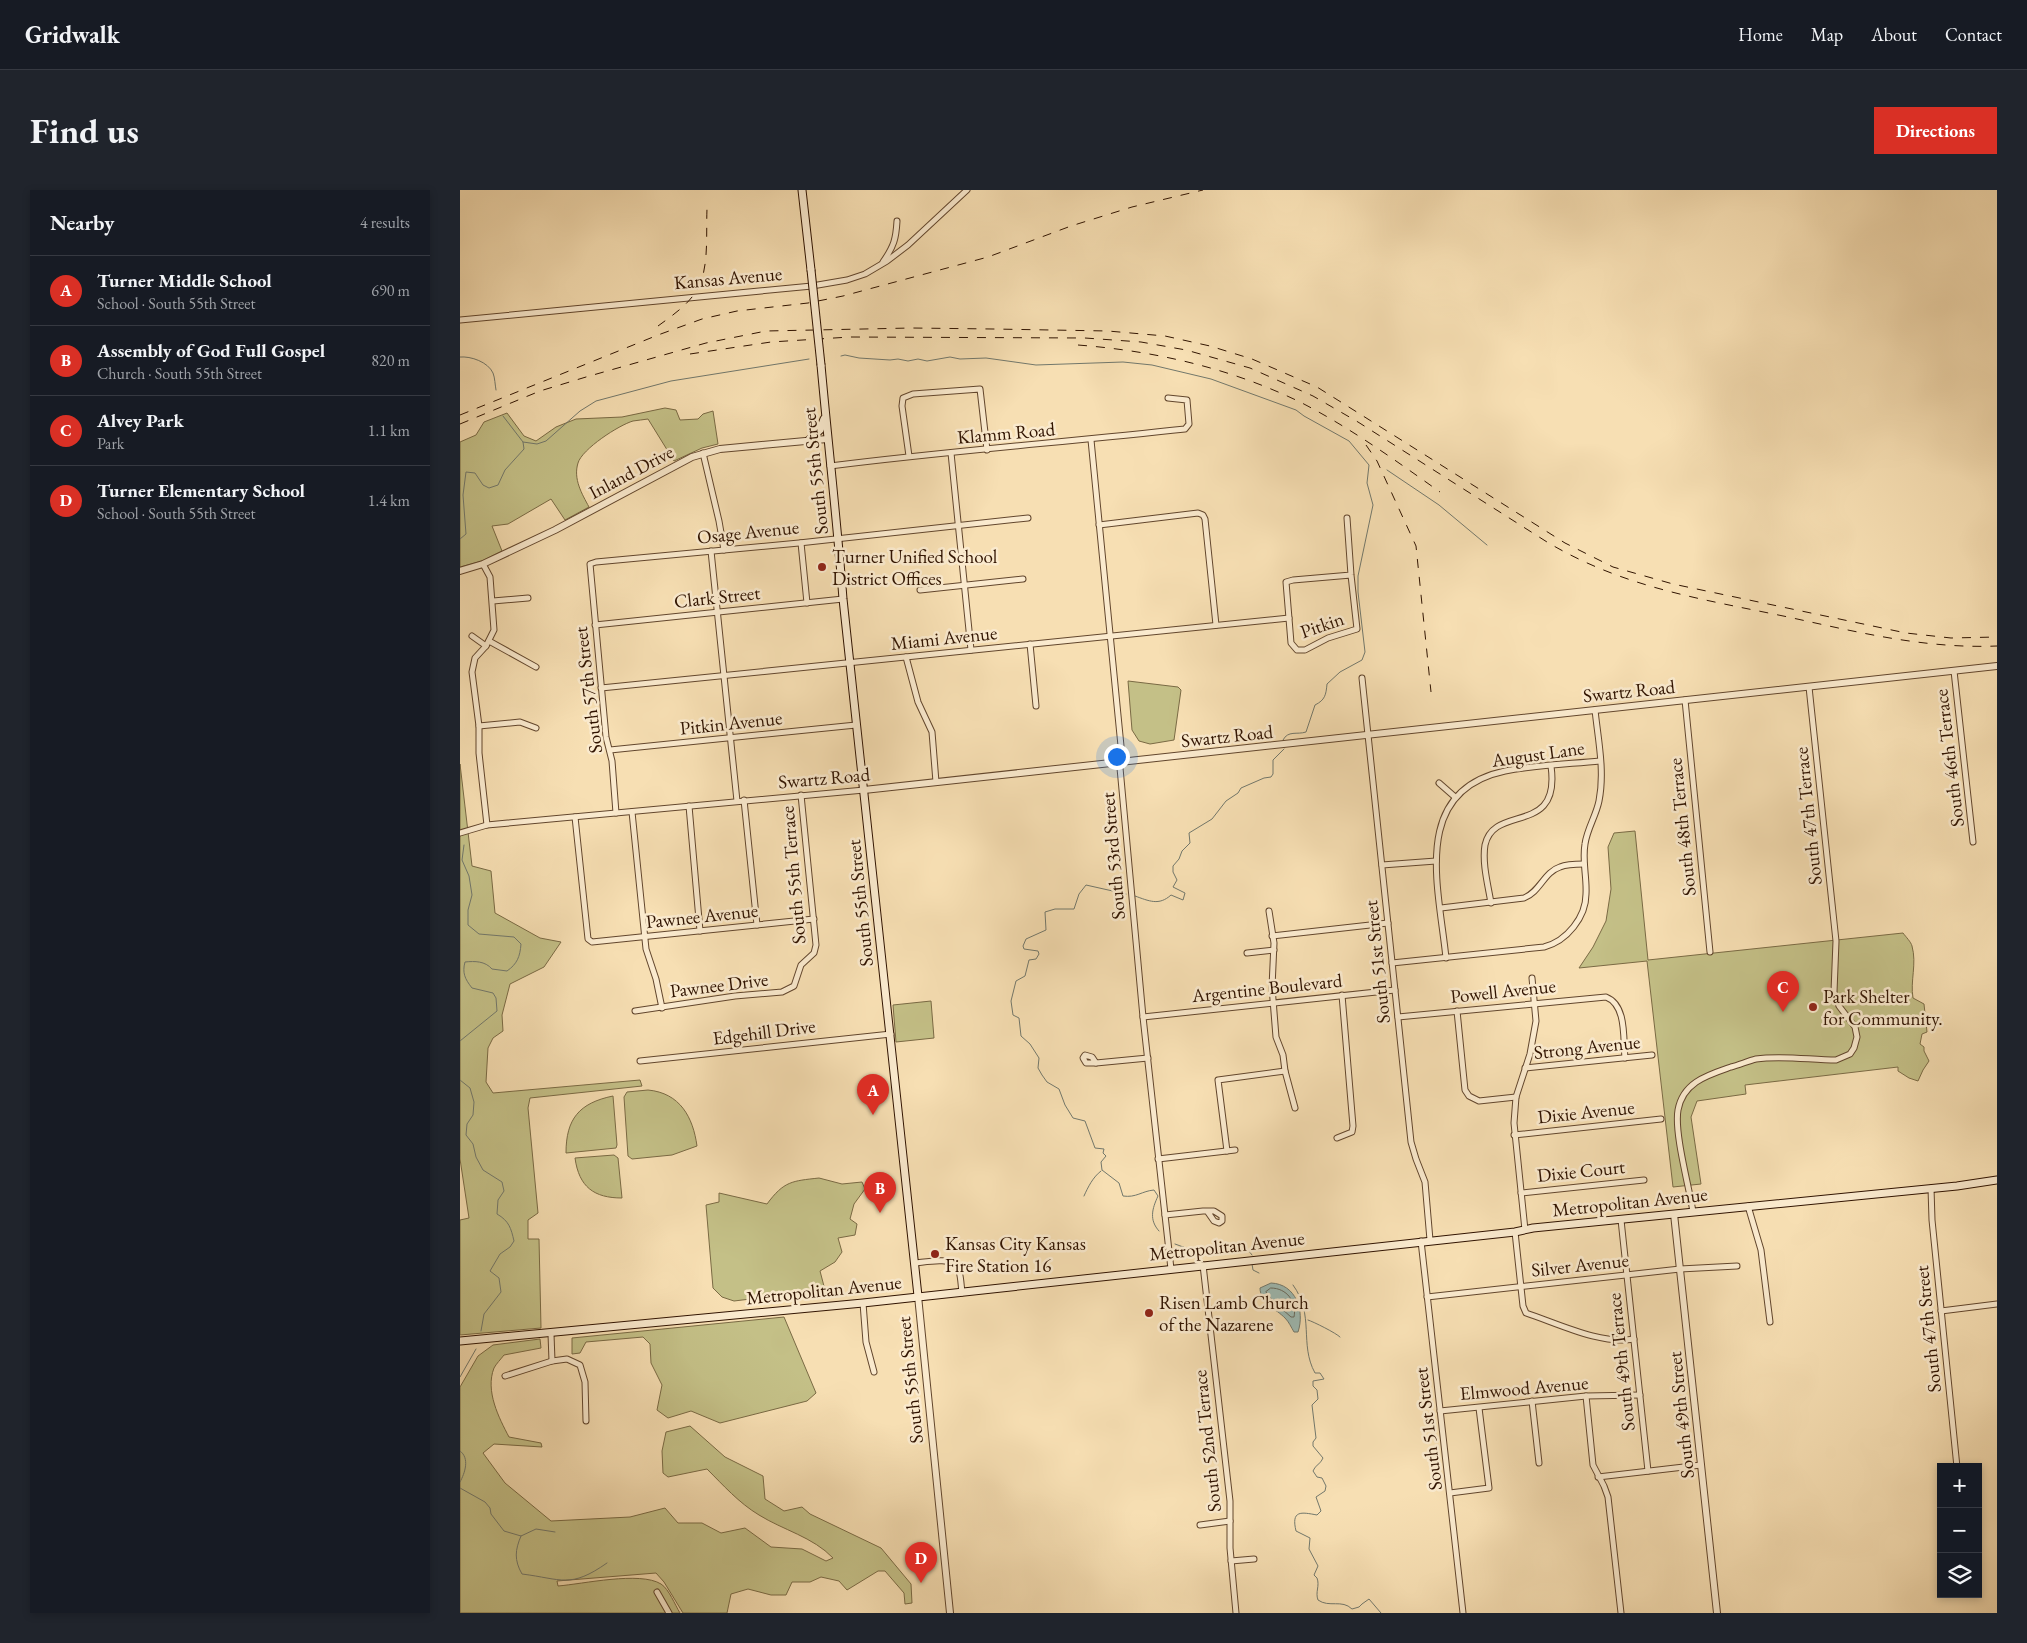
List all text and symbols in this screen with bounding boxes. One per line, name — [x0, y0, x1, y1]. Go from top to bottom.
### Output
text: Gridwalk — [25, 19, 120, 50]
text: Home — [1738, 23, 1783, 46]
text: Map — [1811, 23, 1843, 46]
text: About — [1871, 23, 1917, 46]
text: Contact — [1945, 23, 2002, 46]
button: Directions — [1874, 107, 1997, 154]
text: Find us — [30, 108, 139, 153]
text: Nearby — [50, 209, 114, 236]
text: 4 results — [360, 212, 410, 233]
street label: Kansas Avenue — [673, 261, 783, 295]
text: Turner Middle School — [97, 268, 272, 293]
text: A — [60, 280, 72, 301]
text: 690 m — [371, 280, 410, 301]
text: School · South 55th Street — [97, 293, 255, 314]
text: Assembly of God Full Gospel — [97, 338, 325, 363]
text: B — [61, 350, 71, 371]
text: 820 m — [371, 350, 410, 371]
text: Church · South 55th Street — [97, 363, 262, 384]
street label: South 55th Street — [796, 406, 834, 536]
text: Alvey Park — [97, 408, 184, 433]
street label: Klamm Road — [956, 416, 1056, 450]
text: C — [60, 420, 72, 441]
text: 1.1 km — [368, 420, 410, 441]
text: Park — [97, 433, 124, 454]
street label: Inland Drive — [584, 439, 678, 505]
text: Turner Elementary School — [97, 478, 305, 503]
text: D — [60, 490, 72, 511]
text: 1.4 km — [368, 490, 410, 511]
text: School · South 55th Street — [97, 503, 255, 524]
street label: Osage Avenue — [696, 514, 800, 550]
place label: Turner Unified School District Offices — [832, 544, 998, 591]
marker: Turner Unified School District Offices — [816, 561, 828, 573]
street label: Clark Street — [673, 580, 761, 614]
street label: Pitkin — [1297, 606, 1347, 644]
street label: Miami Avenue — [889, 620, 999, 656]
street label: South 57th Street — [568, 625, 608, 755]
street label: Swartz Road — [1582, 674, 1677, 708]
street label: South 46th Terrace — [1928, 688, 1970, 828]
street label: Pitkin Avenue — [678, 705, 784, 741]
street label: Swartz Road — [1180, 719, 1275, 753]
street label: August Lane — [1489, 735, 1586, 773]
your location — [1104, 744, 1130, 770]
street label: South 47th Terrace — [1788, 746, 1828, 886]
street label: South 48th Terrace — [1662, 757, 1702, 897]
street label: Swartz Road — [777, 761, 871, 794]
street label: South 53rd Street — [1095, 791, 1131, 921]
street label: South 55th Terrace — [774, 805, 812, 945]
street label: South 55th Street — [841, 838, 879, 968]
street label: Pawnee Avenue — [645, 898, 759, 934]
street label: South 51st Street — [1358, 899, 1396, 1025]
street label: Pawnee Drive — [668, 967, 770, 1003]
street label: Argentine Boulevard — [1190, 968, 1344, 1008]
pin: C — [1767, 971, 1799, 1012]
street label: Powell Avenue — [1449, 973, 1557, 1009]
place label: Park Shelter for Community. — [1823, 984, 1943, 1031]
marker: Park Shelter for Community. — [1807, 1001, 1819, 1013]
street label: Edgehill Drive — [711, 1013, 817, 1051]
street label: Strong Avenue — [1532, 1029, 1642, 1065]
pin: A — [857, 1074, 889, 1115]
street label: Dixie Avenue — [1536, 1094, 1636, 1130]
street label: Dixie Court — [1536, 1154, 1626, 1188]
pin: B — [864, 1172, 896, 1213]
street label: Metropolitan Avenue — [1551, 1181, 1709, 1223]
street label: Metropolitan Avenue — [1148, 1225, 1306, 1267]
place label: Kansas City Kansas Fire Station 16 — [945, 1231, 1086, 1278]
street label: Silver Avenue — [1530, 1247, 1630, 1283]
marker: Kansas City Kansas Fire Station 16 — [929, 1248, 941, 1260]
street label: South 47th Street — [1909, 1264, 1947, 1394]
street label: Metropolitan Avenue — [745, 1269, 903, 1311]
place label: Risen Lamb Church of the Nazarene — [1159, 1290, 1309, 1337]
street label: South 49th Terrace — [1601, 1292, 1641, 1432]
marker: Risen Lamb Church of the Nazarene — [1143, 1307, 1155, 1319]
street label: South 55th Street — [891, 1315, 929, 1445]
street label: South 49th Street — [1662, 1350, 1700, 1480]
street label: South 51st Street — [1408, 1366, 1448, 1492]
street label: South 52nd Terrace — [1187, 1369, 1227, 1513]
street label: Elmwood Avenue — [1459, 1370, 1589, 1406]
map controls — [1937, 1463, 1982, 1598]
button: + — [1937, 1463, 1982, 1508]
button: − — [1937, 1508, 1982, 1553]
pin: D — [905, 1542, 937, 1583]
button: layers — [1937, 1553, 1982, 1598]

